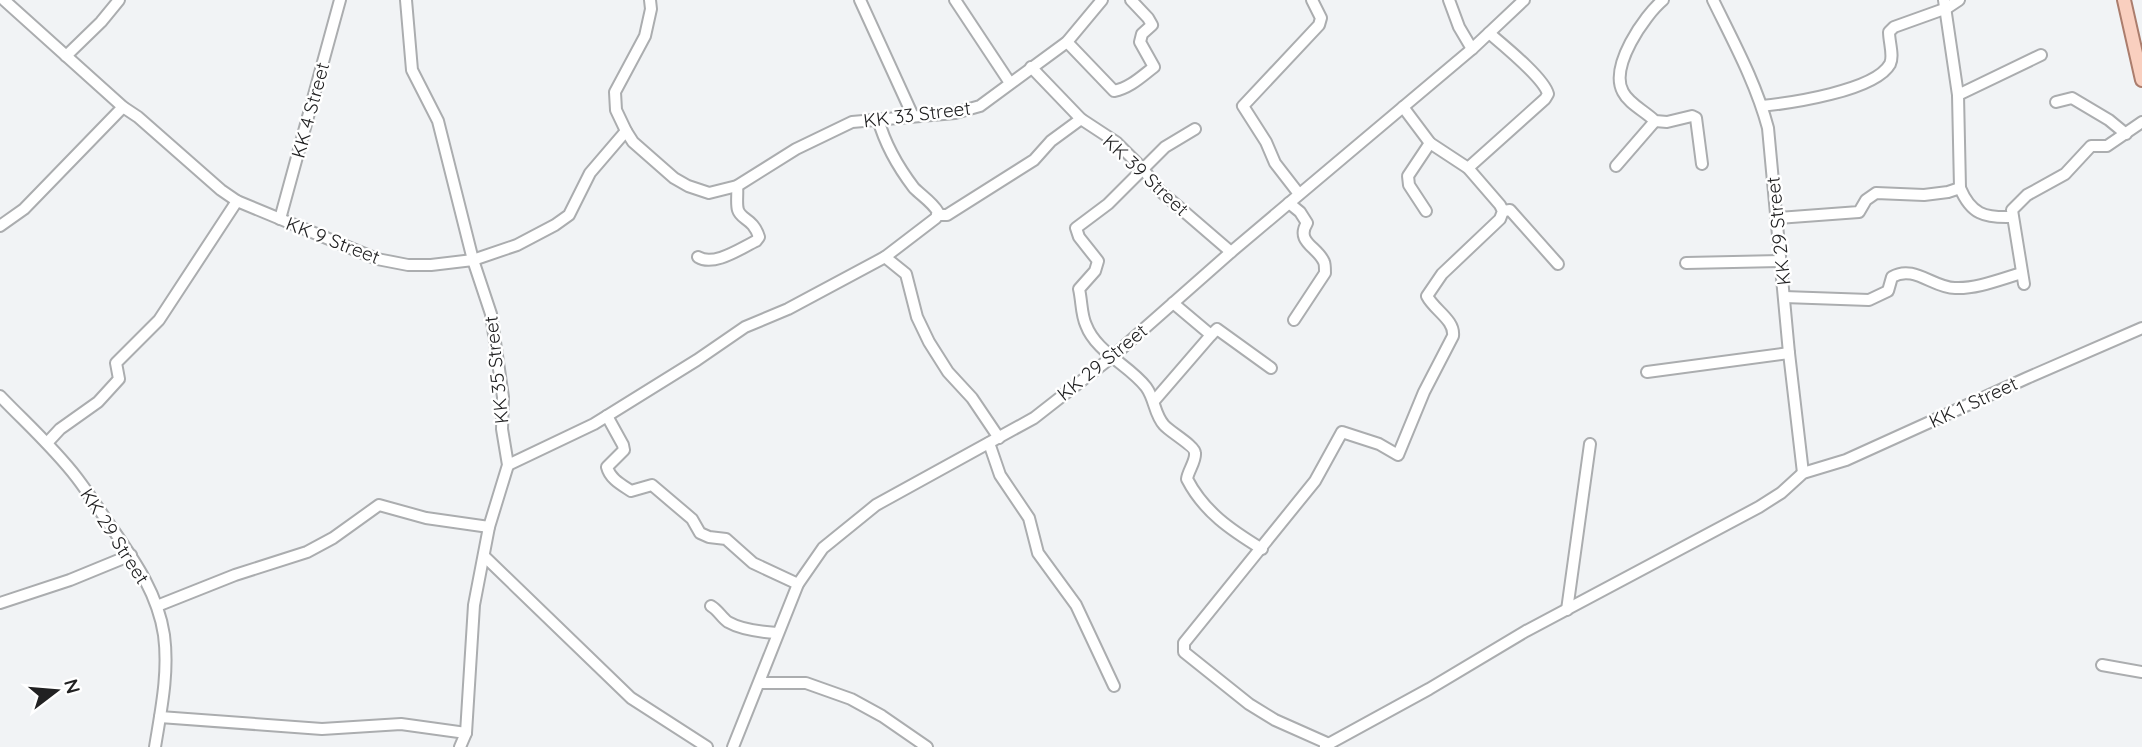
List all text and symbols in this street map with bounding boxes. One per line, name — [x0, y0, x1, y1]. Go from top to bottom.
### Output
street label: KK 4 Street — [286, 60, 334, 160]
street label: KK 33 Street — [862, 96, 972, 132]
street label: KK 39 Street — [1098, 129, 1194, 221]
street label: KK 29 Street — [1760, 175, 1796, 287]
street label: KK 9 Street — [283, 211, 383, 269]
street label: KK 35 Street — [478, 315, 514, 425]
street label: KK 29 Street — [1052, 318, 1152, 406]
street label: KK 1 Street — [1925, 371, 2021, 433]
street label: KK 29 Street — [75, 484, 155, 588]
north arrow — [21, 656, 91, 726]
text: N — [59, 676, 86, 696]

